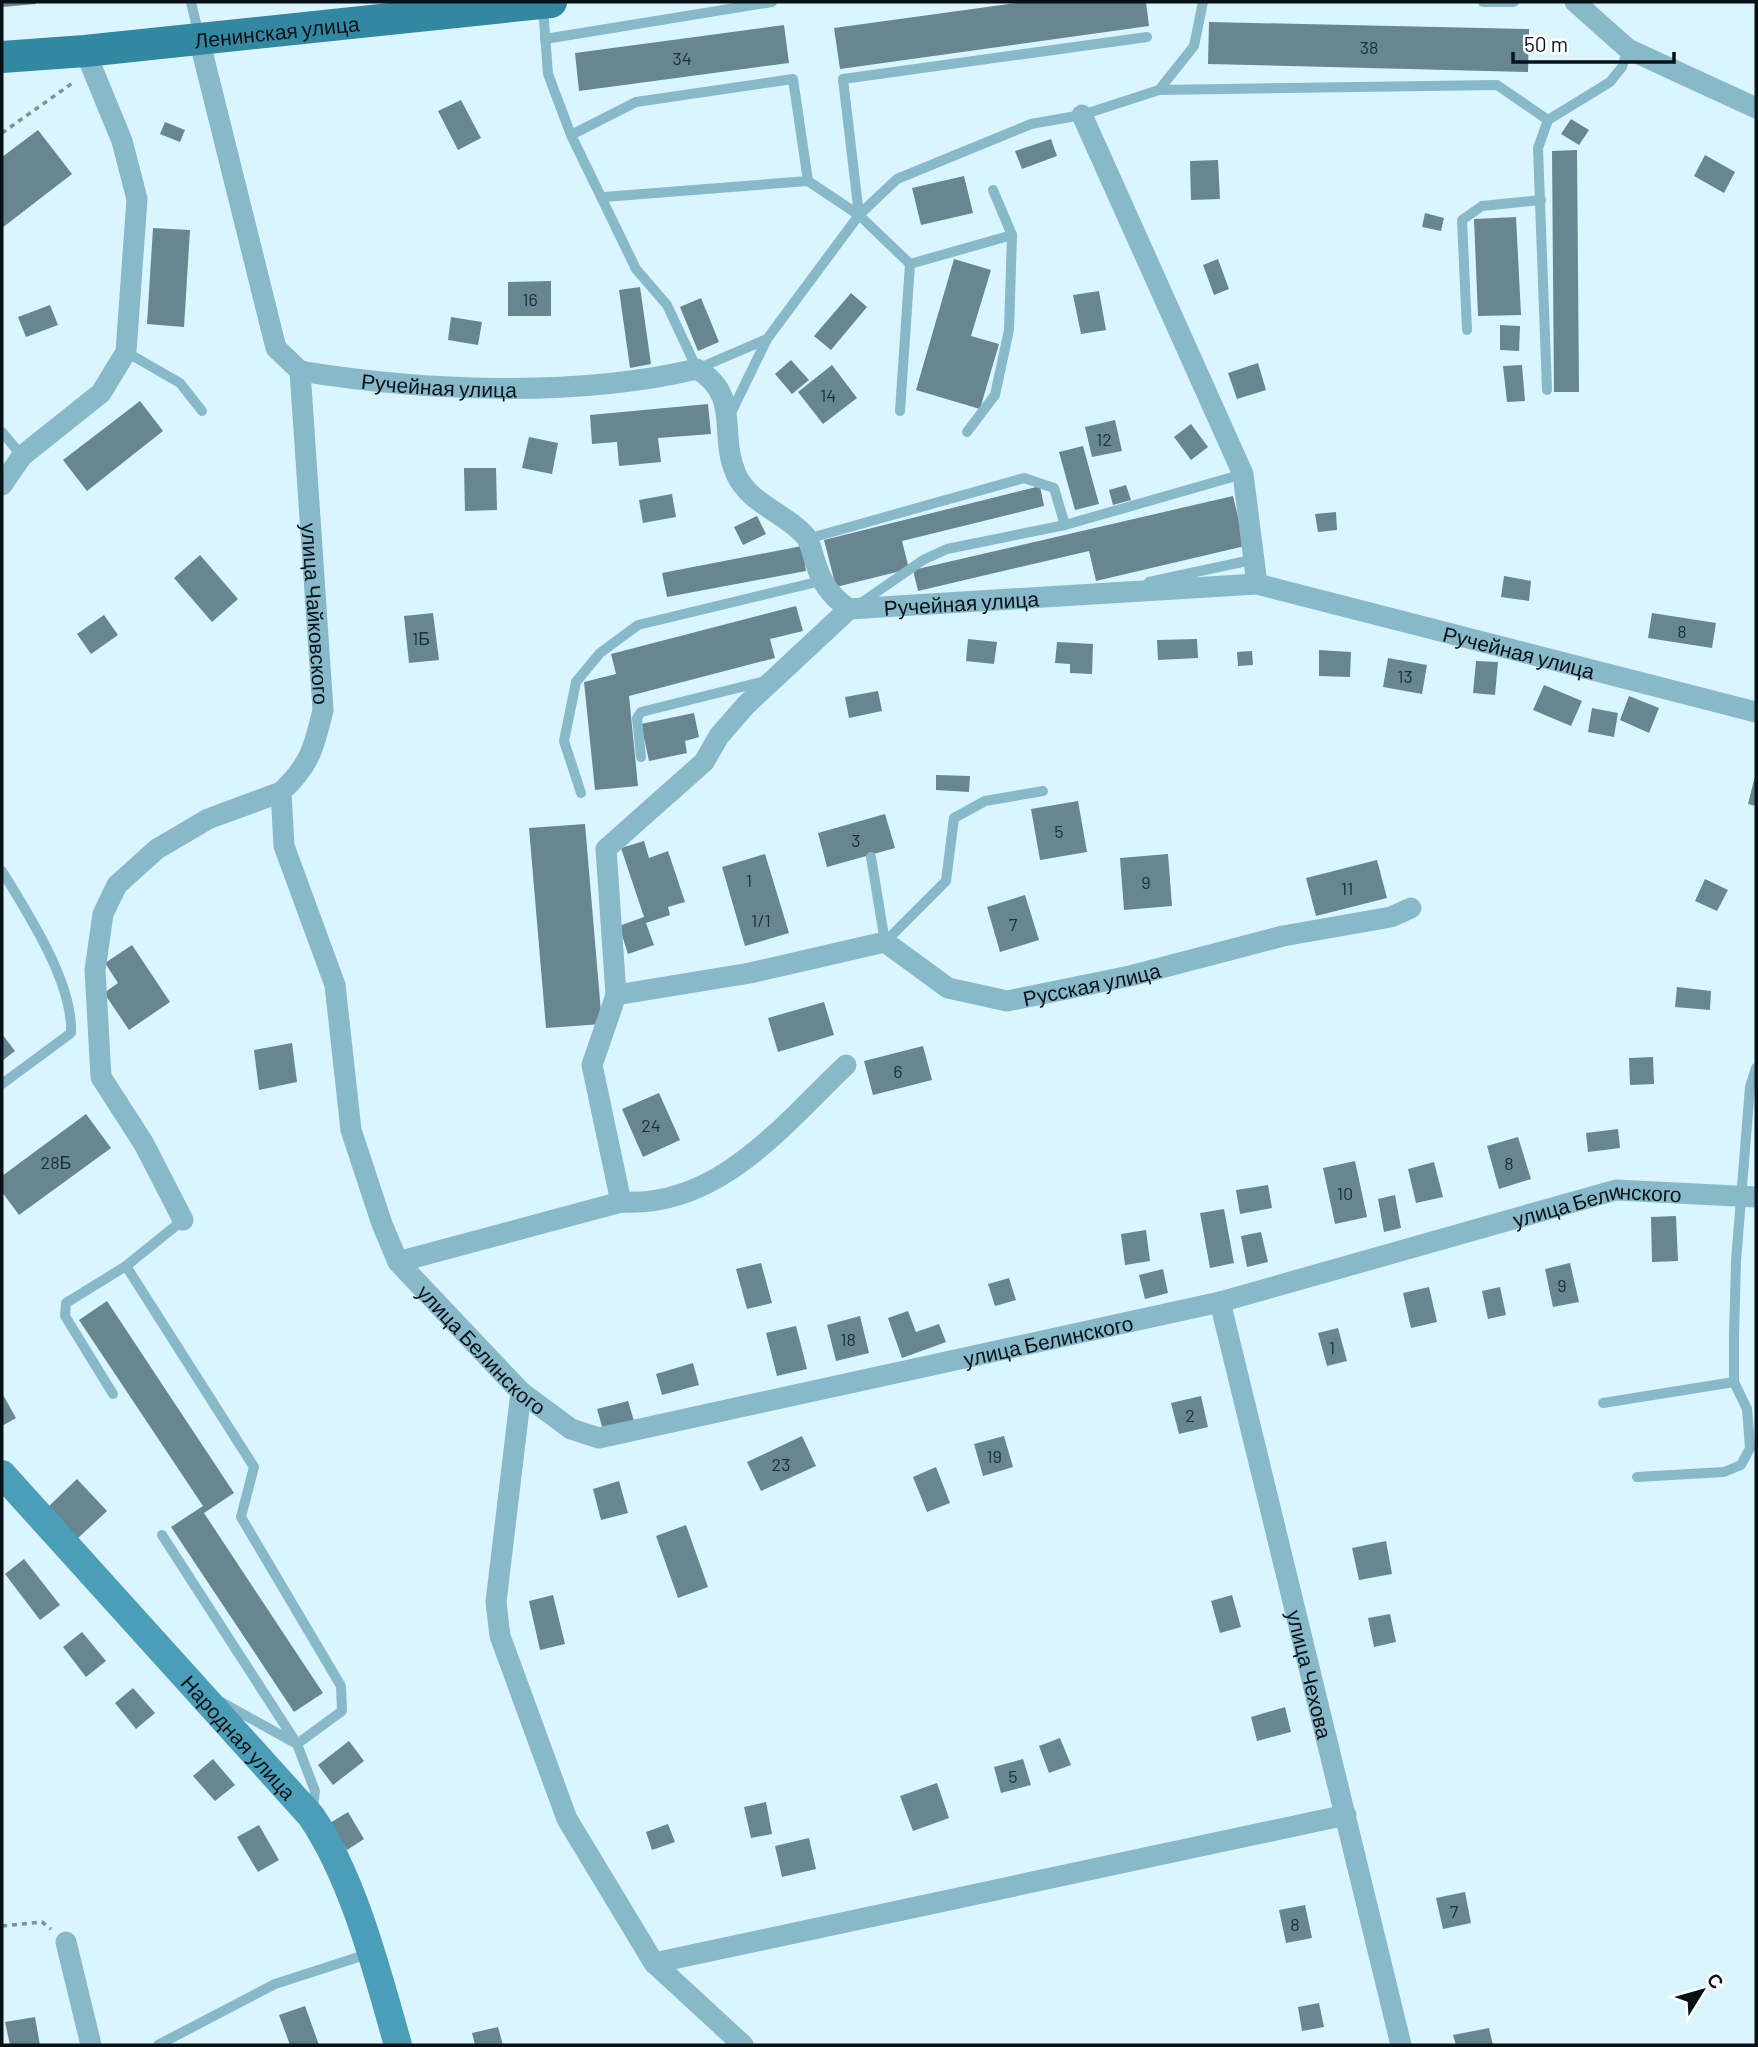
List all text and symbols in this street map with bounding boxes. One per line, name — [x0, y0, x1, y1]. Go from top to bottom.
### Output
street label: Ленинская улица — [193, 10, 361, 52]
scale bar — [1513, 21, 1674, 65]
text: 50 m — [1524, 31, 1568, 56]
house number: 38 — [1360, 36, 1378, 58]
house number: 34 — [672, 47, 692, 69]
house number: 16 — [522, 288, 538, 310]
street label: Ручейная улица — [360, 367, 517, 401]
house number: 14 — [820, 384, 836, 406]
house number: 12 — [1096, 428, 1112, 450]
street label: улица Чайковского — [298, 522, 335, 705]
street label: Ручейная улица — [883, 585, 1040, 619]
street label: Ручейная улица — [1441, 620, 1598, 683]
house number: 8 — [1677, 620, 1687, 642]
house number: 1Б — [412, 627, 430, 649]
house number: 13 — [1397, 665, 1413, 687]
house number: 5 — [1054, 820, 1064, 842]
house number: 3 — [851, 829, 861, 851]
house number: 1 — [746, 869, 752, 891]
house number: 9 — [1141, 871, 1151, 893]
house number: 11 — [1341, 877, 1353, 899]
house number: 1/1 — [751, 909, 771, 931]
house number: 7 — [1009, 913, 1018, 935]
street label: Русская улица — [1020, 956, 1163, 1010]
house number: 6 — [893, 1060, 903, 1082]
house number: 24 — [641, 1114, 661, 1136]
house number: 28Б — [41, 1151, 71, 1173]
house number: 8 — [1504, 1152, 1514, 1174]
street label: улица Белинского — [1510, 1177, 1682, 1231]
house number: 10 — [1337, 1182, 1353, 1204]
house number: 9 — [1557, 1274, 1567, 1296]
street label: улица Белинского — [413, 1279, 551, 1419]
street label: улица Белинского — [961, 1309, 1135, 1370]
house number: 18 — [840, 1328, 856, 1350]
house number: 1 — [1329, 1336, 1335, 1358]
house number: 2 — [1185, 1404, 1195, 1426]
house number: 19 — [986, 1445, 1002, 1467]
house number: 23 — [772, 1453, 790, 1475]
street label: улица Чехова — [1283, 1607, 1338, 1741]
street label: Народная улица — [177, 1669, 302, 1804]
house number: 5 — [1008, 1765, 1018, 1787]
house number: 7 — [1450, 1900, 1459, 1922]
house number: 8 — [1290, 1913, 1300, 1935]
north arrow — [1667, 1956, 1737, 2026]
text: С — [1703, 1968, 1729, 1993]

